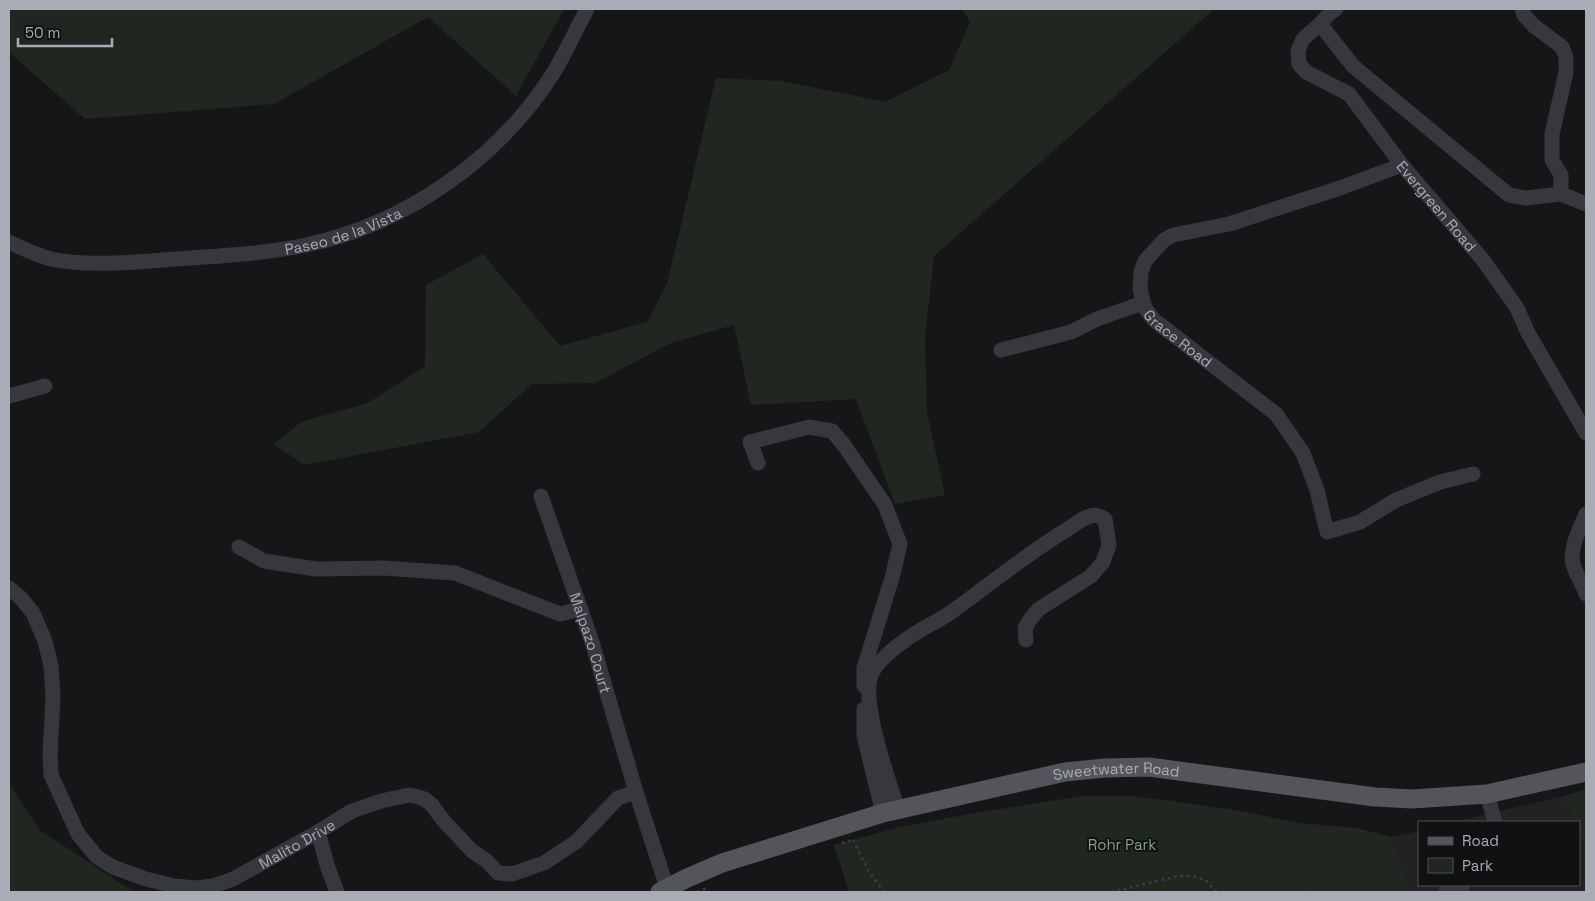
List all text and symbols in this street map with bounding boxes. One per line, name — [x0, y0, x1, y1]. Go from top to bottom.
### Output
scale bar — [18, 15, 111, 47]
text: 50 m — [25, 23, 60, 42]
street label: Evergreen Road — [1393, 157, 1481, 255]
street label: Paseo de la Vista — [283, 203, 405, 258]
street label: Grace Road — [1140, 305, 1216, 371]
street label: Malpazo Court — [566, 590, 616, 695]
street label: Sweetwater Road — [1051, 757, 1181, 784]
street label: Malito Drive — [255, 814, 339, 873]
legend — [1418, 821, 1580, 886]
text: Road — [1462, 831, 1499, 850]
park label: Rohr Park — [1088, 835, 1156, 854]
text: Park — [1462, 856, 1493, 875]

